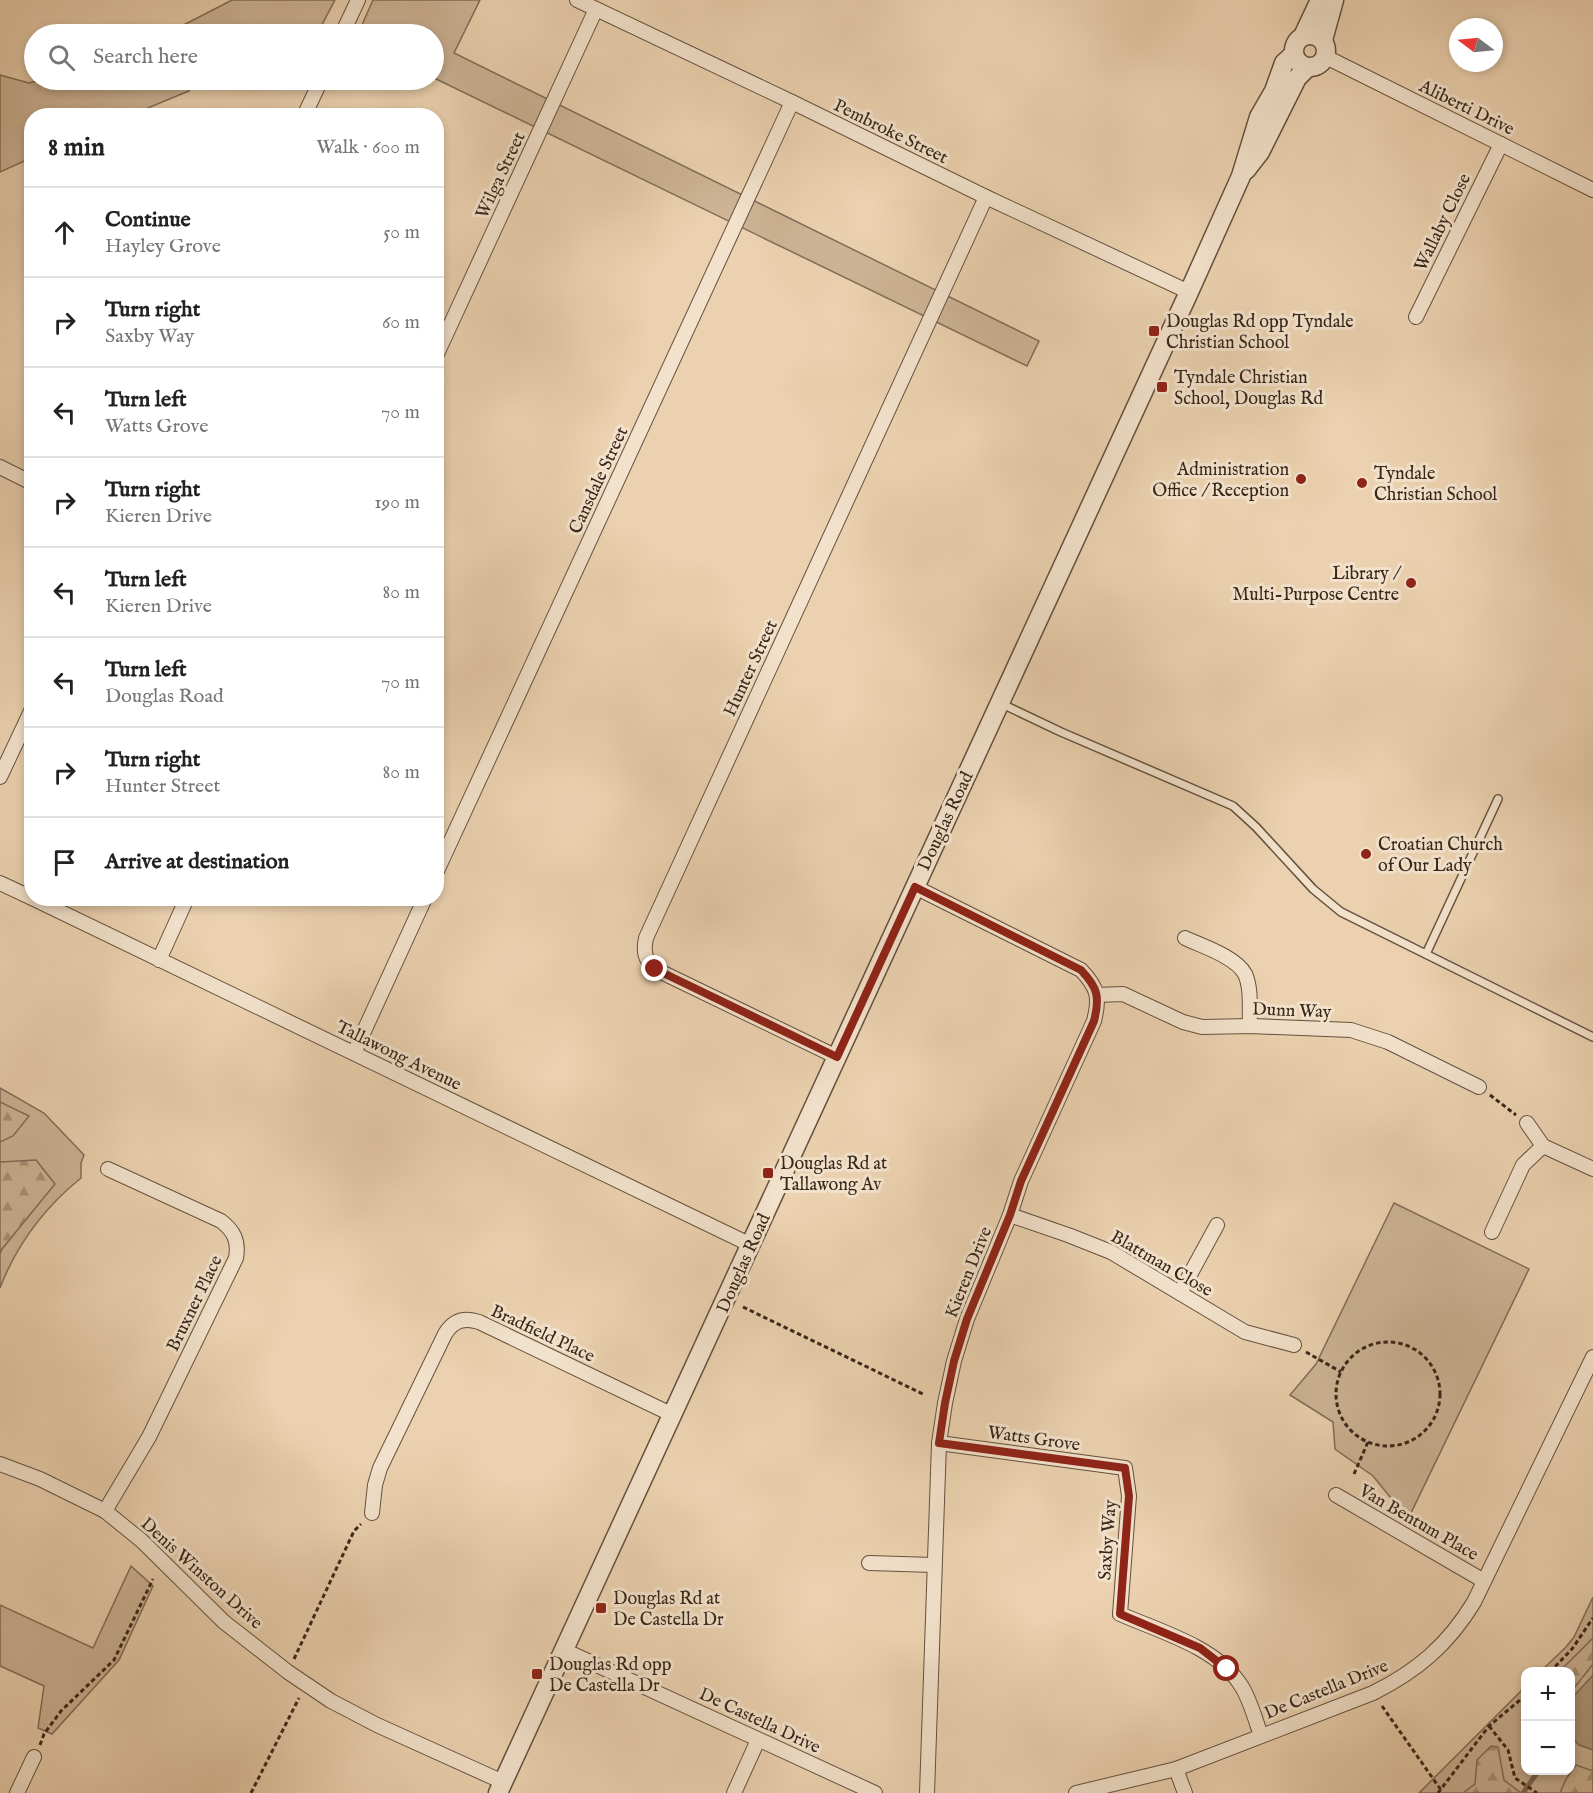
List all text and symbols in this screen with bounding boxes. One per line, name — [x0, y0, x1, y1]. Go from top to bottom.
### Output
north arrow — [1449, 18, 1503, 72]
search box — [24, 24, 444, 90]
icon: search — [45, 41, 78, 74]
text: Search here — [93, 43, 198, 71]
street label: Aliberti Drive — [1414, 75, 1518, 141]
street label: Pembroke Street — [829, 95, 951, 170]
street label: Wilga Street — [471, 129, 531, 223]
text: 8 min — [48, 131, 105, 164]
text: Walk · 600 m — [316, 135, 420, 160]
street label: Wallaby Close — [1410, 170, 1477, 275]
text: Continue — [105, 206, 191, 234]
icon: ahead — [48, 216, 81, 249]
text: 50 m — [383, 220, 420, 245]
text: Hayley Grove — [105, 234, 221, 259]
text: Turn right — [105, 296, 200, 324]
icon: right — [48, 306, 81, 339]
text: 60 m — [382, 310, 420, 335]
place label: Douglas Rd opp Tyndale Christian School — [1166, 311, 1354, 355]
text: Saxby Way — [105, 324, 194, 349]
marker: Douglas Rd opp Tyndale Christian School — [1147, 324, 1161, 338]
place label: Tyndale Christian School, Douglas Rd — [1174, 367, 1323, 411]
marker: Tyndale Christian School, Douglas Rd — [1155, 380, 1169, 394]
text: Turn left — [105, 386, 187, 414]
icon: left — [48, 396, 81, 429]
text: 70 m — [381, 400, 420, 425]
text: Watts Grove — [105, 414, 208, 439]
street label: Cansdale Street — [564, 423, 634, 538]
place label: Administration Office / Reception — [1152, 459, 1289, 503]
place label: Tyndale Christian School — [1374, 463, 1497, 507]
marker: Administration Office / Reception — [1294, 472, 1308, 486]
text: Turn right — [105, 476, 200, 504]
marker: Tyndale Christian School — [1355, 476, 1369, 490]
icon: right — [48, 486, 81, 519]
text: 190 m — [374, 490, 420, 515]
text: Kieren Drive — [105, 504, 212, 529]
place label: Library / Multi-Purpose Centre — [1233, 563, 1402, 607]
text: Turn left — [105, 566, 187, 594]
icon: left — [48, 576, 81, 609]
marker: Library / Multi-Purpose Centre — [1404, 576, 1418, 590]
text: 80 m — [383, 580, 420, 605]
text: Kieren Drive — [105, 594, 212, 619]
street label: Hunter Street — [719, 617, 784, 721]
text: Turn left — [105, 656, 187, 684]
icon: left — [48, 666, 81, 699]
text: 70 m — [381, 670, 420, 695]
text: Douglas Road — [105, 684, 224, 709]
text: Turn right — [105, 746, 200, 774]
icon: right — [48, 756, 81, 789]
text: 80 m — [383, 760, 420, 785]
street label: Douglas Road — [913, 768, 980, 875]
text: Hunter Street — [105, 774, 220, 799]
place label: Croatian Church of Our Lady — [1378, 834, 1503, 878]
icon: arrive — [48, 846, 81, 879]
marker: Croatian Church of Our Lady — [1359, 847, 1373, 861]
text: Arrive at destination — [105, 848, 289, 876]
route end — [641, 955, 667, 981]
street label: Dunn Way — [1252, 999, 1332, 1024]
street label: Tallawong Avenue — [332, 1016, 465, 1097]
place label: Douglas Rd at Tallawong Av — [780, 1153, 887, 1197]
marker: Douglas Rd at Tallawong Av — [761, 1166, 775, 1180]
street label: Douglas Road — [712, 1210, 777, 1317]
street label: Kieren Drive — [941, 1224, 998, 1322]
street label: Blattman Close — [1106, 1226, 1216, 1303]
street label: Bruxner Place — [162, 1252, 229, 1355]
street label: Bradfield Place — [487, 1300, 598, 1368]
street label: Watts Grove — [986, 1422, 1081, 1457]
street label: Van Bentum Place — [1354, 1479, 1482, 1567]
street label: Saxby Way — [1094, 1499, 1123, 1581]
street label: Denis Winston Drive — [135, 1513, 267, 1635]
place label: Douglas Rd at De Castella Dr — [613, 1588, 724, 1632]
marker: Douglas Rd at De Castella Dr — [594, 1601, 608, 1615]
place label: Douglas Rd opp De Castella Dr — [549, 1654, 672, 1698]
route start — [1213, 1655, 1239, 1681]
street label: De Castella Drive — [1261, 1655, 1392, 1726]
marker: Douglas Rd opp De Castella Dr — [530, 1667, 544, 1681]
map controls — [1521, 1667, 1575, 1775]
button: + — [1521, 1667, 1575, 1721]
street label: De Castella Drive — [695, 1683, 824, 1760]
button: − — [1521, 1721, 1575, 1775]

